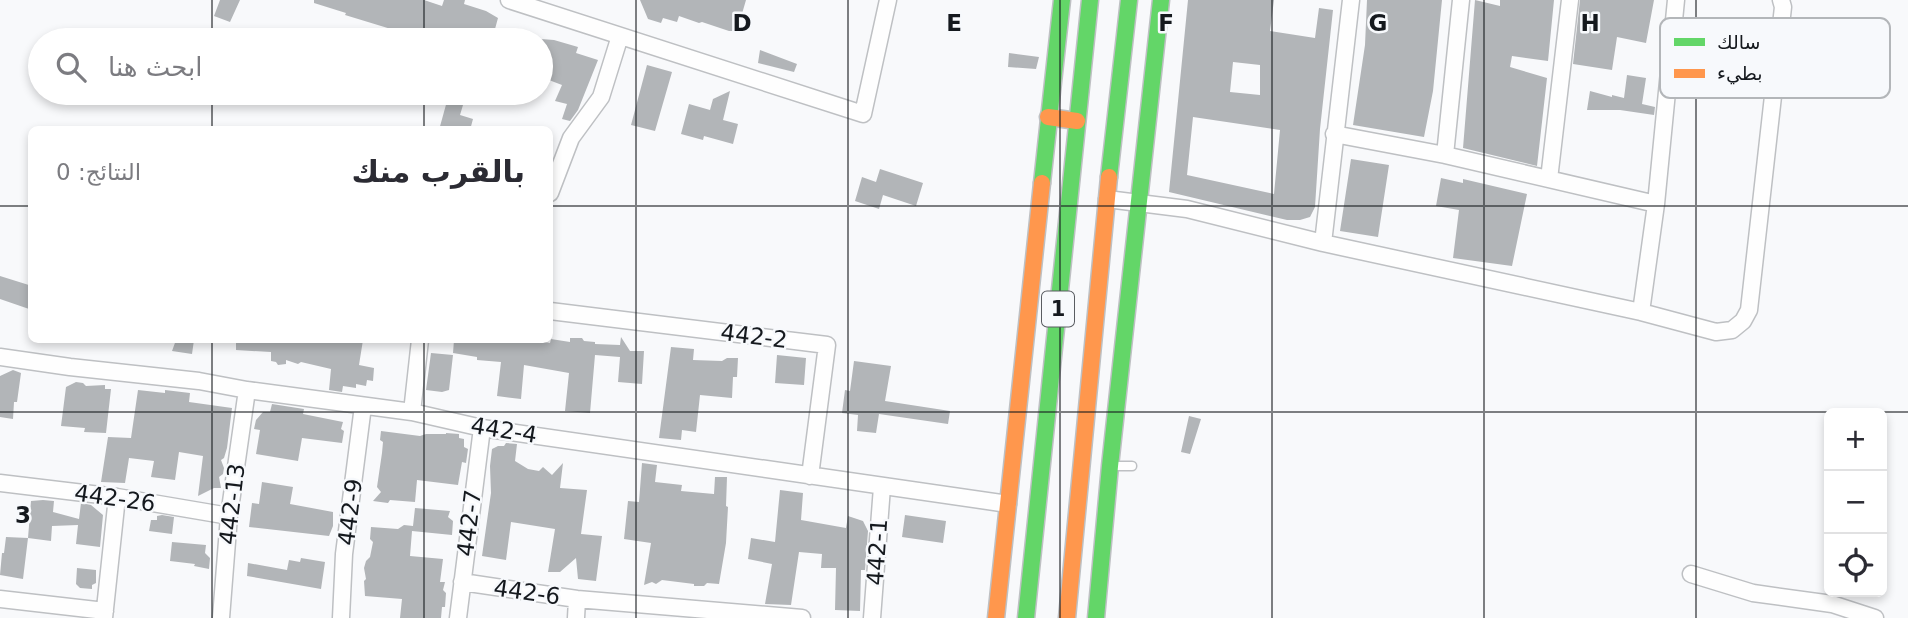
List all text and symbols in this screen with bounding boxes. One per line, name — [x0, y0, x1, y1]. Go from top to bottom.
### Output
text: D — [732, 10, 752, 36]
text: E — [946, 10, 962, 36]
text: F — [1158, 10, 1174, 36]
text: G — [1369, 10, 1387, 36]
text: H — [1580, 10, 1600, 36]
legend — [1660, 18, 1890, 98]
search box — [28, 28, 553, 105]
text: سالك — [1717, 31, 1761, 53]
icon: search — [52, 48, 90, 86]
text: ابحث هنا — [108, 52, 203, 82]
text: بطيء — [1717, 62, 1763, 85]
text: بالقرب منك — [352, 154, 525, 189]
text: النتائج: 0 — [56, 159, 141, 185]
road number: 1 — [1042, 292, 1074, 326]
street label: 442-2 — [719, 319, 789, 353]
map controls — [1824, 408, 1887, 597]
button: + — [1824, 408, 1887, 471]
street label: 442-4 — [469, 412, 539, 448]
street label: 442-13 — [214, 462, 250, 546]
button: − — [1824, 471, 1887, 534]
street label: 442-9 — [333, 477, 367, 547]
street label: 442-26 — [73, 479, 157, 517]
street label: 442-7 — [452, 488, 486, 558]
text: 3 — [15, 502, 31, 528]
street label: 442-1 — [862, 518, 892, 586]
button: locate — [1824, 534, 1887, 597]
street label: 442-6 — [492, 574, 562, 610]

